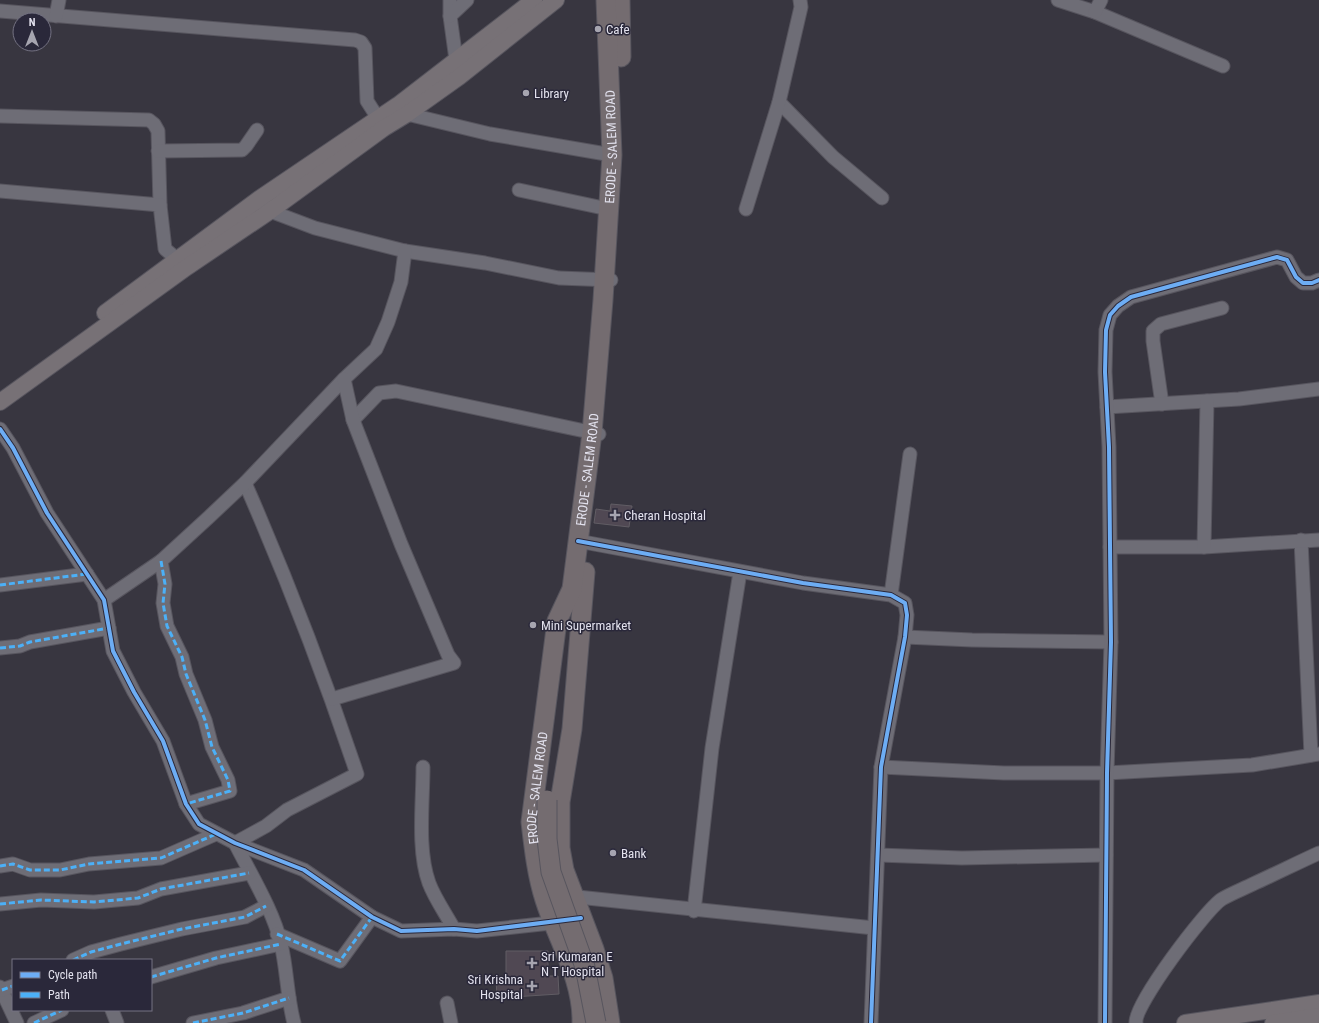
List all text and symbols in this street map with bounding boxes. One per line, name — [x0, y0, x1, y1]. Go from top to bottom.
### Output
north arrow — [12, 12, 52, 52]
text: N — [29, 16, 36, 29]
place label: Cafe — [606, 22, 630, 37]
marker: Cafe — [593, 24, 603, 34]
place label: Library — [534, 86, 570, 101]
marker: Library — [521, 88, 531, 98]
street label: ERODE - SALEM ROAD — [602, 90, 620, 204]
street label: ERODE - SALEM ROAD — [573, 413, 602, 527]
place label: Cheran Hospital — [624, 508, 706, 523]
marker: Cheran Hospital — [609, 509, 621, 521]
place label: Mini Supermarket — [541, 618, 631, 633]
marker: Mini Supermarket — [528, 620, 538, 630]
street label: ERODE - SALEM ROAD — [524, 731, 551, 845]
place label: Bank — [621, 846, 647, 861]
marker: Bank — [608, 848, 618, 858]
place label: Sri Kumaran E N T Hospital — [541, 949, 613, 979]
marker: Sri Kumaran E N T Hospital — [526, 957, 538, 969]
legend — [12, 959, 152, 1011]
text: Cycle path — [48, 968, 98, 982]
place label: Sri Krishna Hospital — [468, 972, 523, 1002]
marker: Sri Krishna Hospital — [526, 980, 538, 992]
text: Path — [48, 988, 70, 1002]

